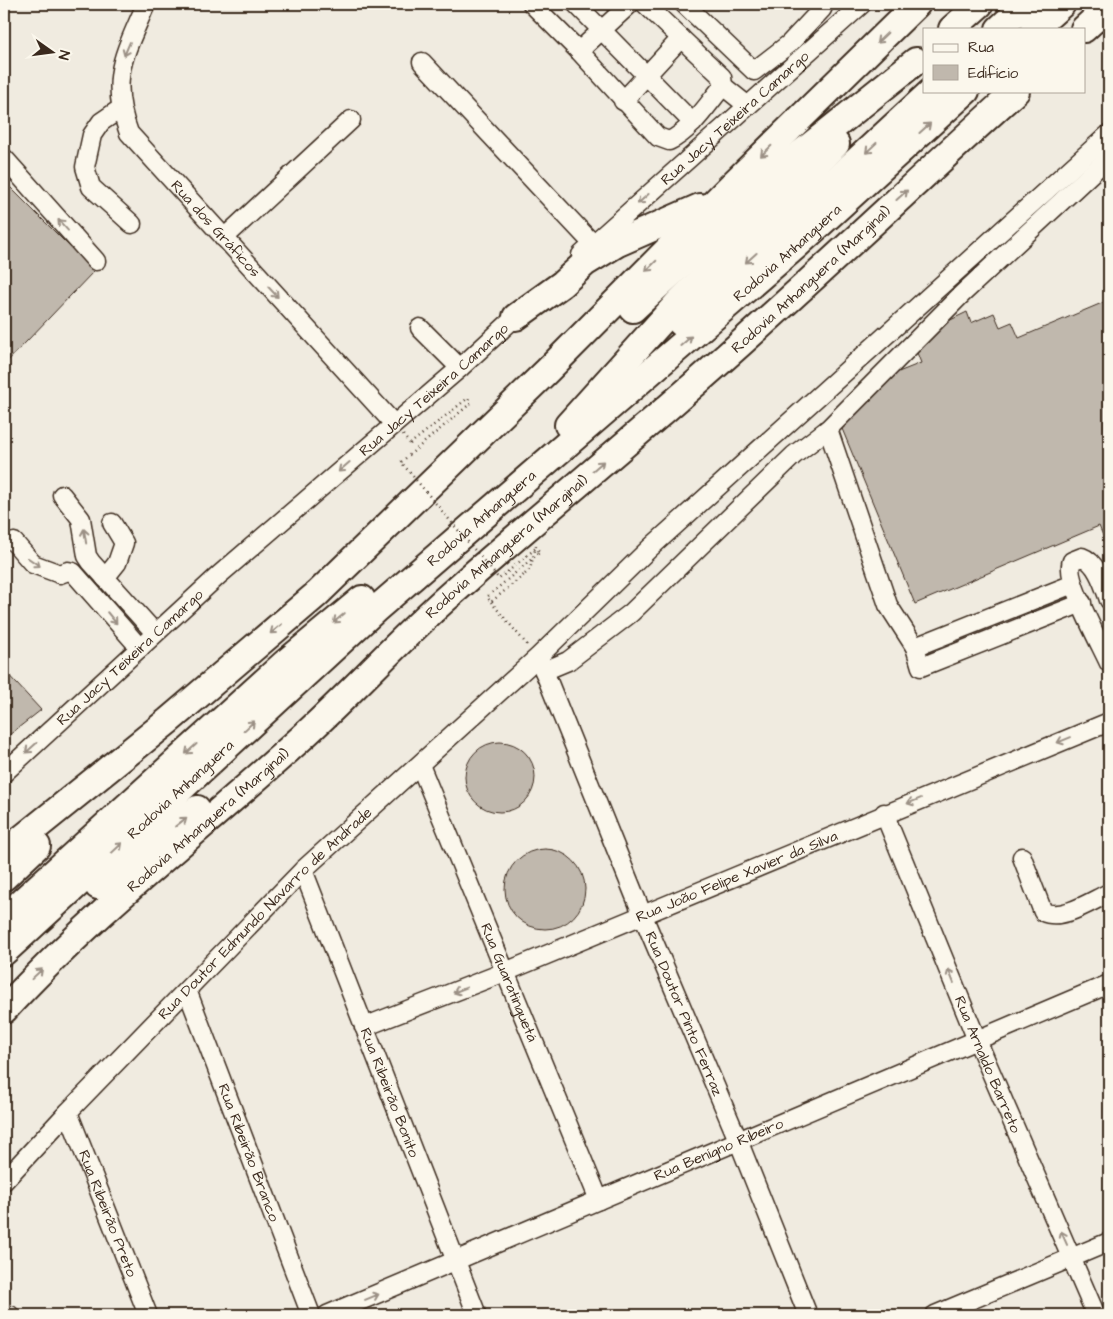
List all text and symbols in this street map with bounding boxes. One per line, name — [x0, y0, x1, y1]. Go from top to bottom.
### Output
north arrow — [28, 28, 78, 78]
legend — [923, 28, 1086, 92]
one-way arrow — [876, 32, 889, 44]
text: Rua — [968, 37, 994, 58]
one-way arrow — [122, 41, 132, 56]
street label: Rua Jacy Teixeira Camargo — [656, 45, 814, 190]
text: N — [53, 48, 74, 62]
text: Edifício — [968, 63, 1019, 84]
one-way arrow — [919, 122, 932, 134]
one-way arrow — [864, 142, 877, 154]
one-way arrow — [760, 145, 772, 157]
street label: Rua dos Gráficos — [166, 175, 266, 282]
one-way arrow — [896, 189, 909, 201]
one-way arrow — [637, 194, 650, 205]
street label: Rodovia Anhanguera — [728, 199, 846, 306]
street label: Rodovia Anhanguera (Marginal) — [726, 201, 895, 358]
one-way arrow — [57, 218, 69, 231]
one-way arrow — [745, 253, 758, 264]
one-way arrow — [645, 260, 657, 272]
one-way arrow — [267, 286, 279, 299]
street label: Rua Jacy Teixeira Camargo — [354, 318, 513, 461]
one-way arrow — [680, 335, 693, 347]
one-way arrow — [592, 460, 605, 472]
one-way arrow — [338, 461, 351, 472]
street label: Rodovia Anhanguera — [422, 465, 541, 571]
street label: Rodovia Anhanguera (Marginal) — [420, 470, 593, 623]
one-way arrow — [79, 528, 89, 544]
one-way arrow — [27, 557, 41, 567]
street label: Rua Jacy Teixeira Camargo — [52, 584, 208, 730]
one-way arrow — [106, 611, 118, 624]
one-way arrow — [333, 613, 346, 624]
one-way arrow — [270, 624, 283, 635]
one-way arrow — [243, 720, 256, 732]
street label: Rodovia Anhanguera — [123, 735, 239, 844]
one-way arrow — [1057, 736, 1072, 746]
one-way arrow — [25, 742, 38, 754]
street label: Rodovia Anhanguera (Marginal) — [122, 743, 294, 897]
one-way arrow — [184, 743, 197, 755]
one-way arrow — [906, 798, 921, 807]
street label: Rua Doutor Edmundo Navarro de Andrade — [153, 802, 376, 1024]
one-way arrow — [174, 816, 187, 827]
street label: Rua João Felipe Xavier da Silva — [633, 825, 841, 927]
one-way arrow — [110, 842, 123, 854]
street label: Rua Guaratinguetá — [476, 920, 543, 1045]
street label: Rua Doutor Pinto Ferraz — [640, 928, 729, 1099]
one-way arrow — [31, 968, 44, 980]
one-way arrow — [946, 969, 955, 984]
one-way arrow — [453, 986, 468, 995]
street label: Rua Arnaldo Barreto — [950, 993, 1027, 1137]
street label: Rua Ribeirão Bonito — [355, 1025, 425, 1161]
street label: Rua Ribeirão Branco — [213, 1081, 285, 1225]
street label: Rua Benígno Ribeiro — [650, 1112, 787, 1186]
street label: Rua Ribeirão Preto — [74, 1147, 143, 1280]
one-way arrow — [1058, 1231, 1068, 1246]
one-way arrow — [364, 1291, 379, 1301]

